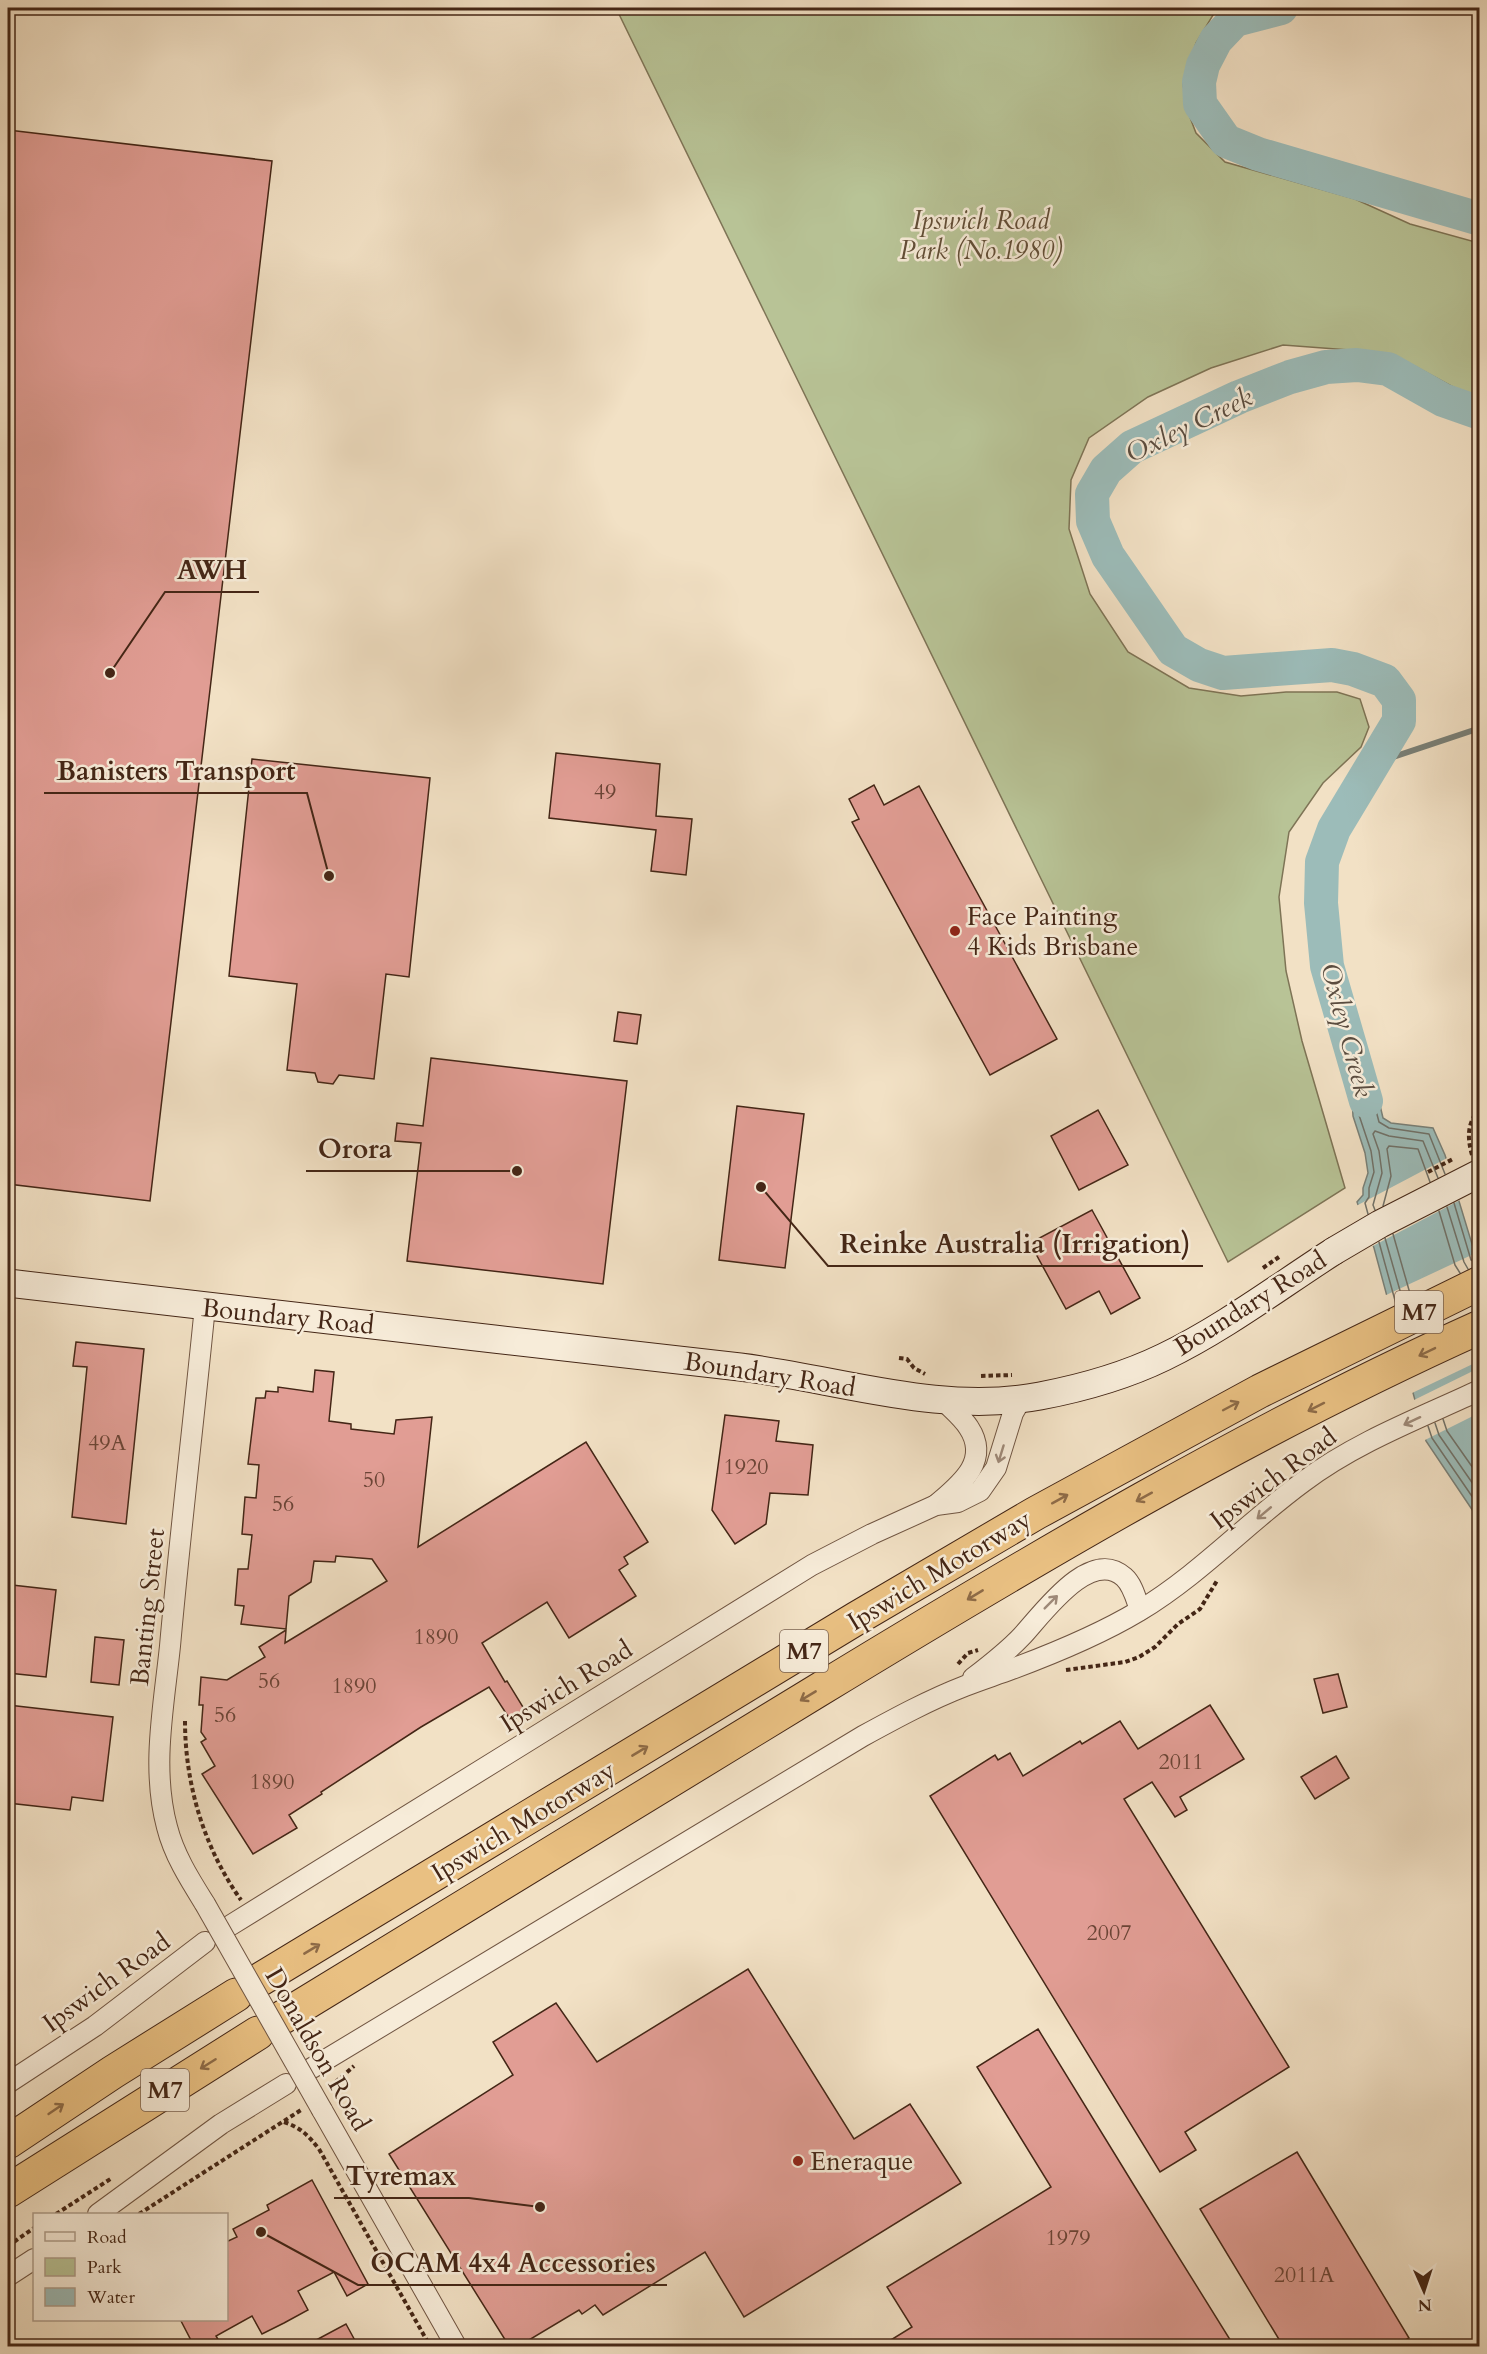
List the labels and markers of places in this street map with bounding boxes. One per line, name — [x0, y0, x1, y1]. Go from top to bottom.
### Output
callout: AWH — [165, 547, 259, 592]
callout: Banisters Transport — [44, 748, 307, 793]
place label: Face Painting 4 Kids Brisbane — [967, 899, 1138, 964]
marker: Face Painting 4 Kids Brisbane — [948, 924, 962, 938]
callout: Orora — [306, 1126, 404, 1171]
callout: Reinke Australia (Irrigation) — [828, 1221, 1203, 1266]
place label: Eneraque — [810, 2144, 913, 2179]
callout: Tyremax — [334, 2153, 469, 2198]
marker: Eneraque — [791, 2154, 805, 2168]
callout: OCAM 4x4 Accessories — [358, 2240, 667, 2285]

